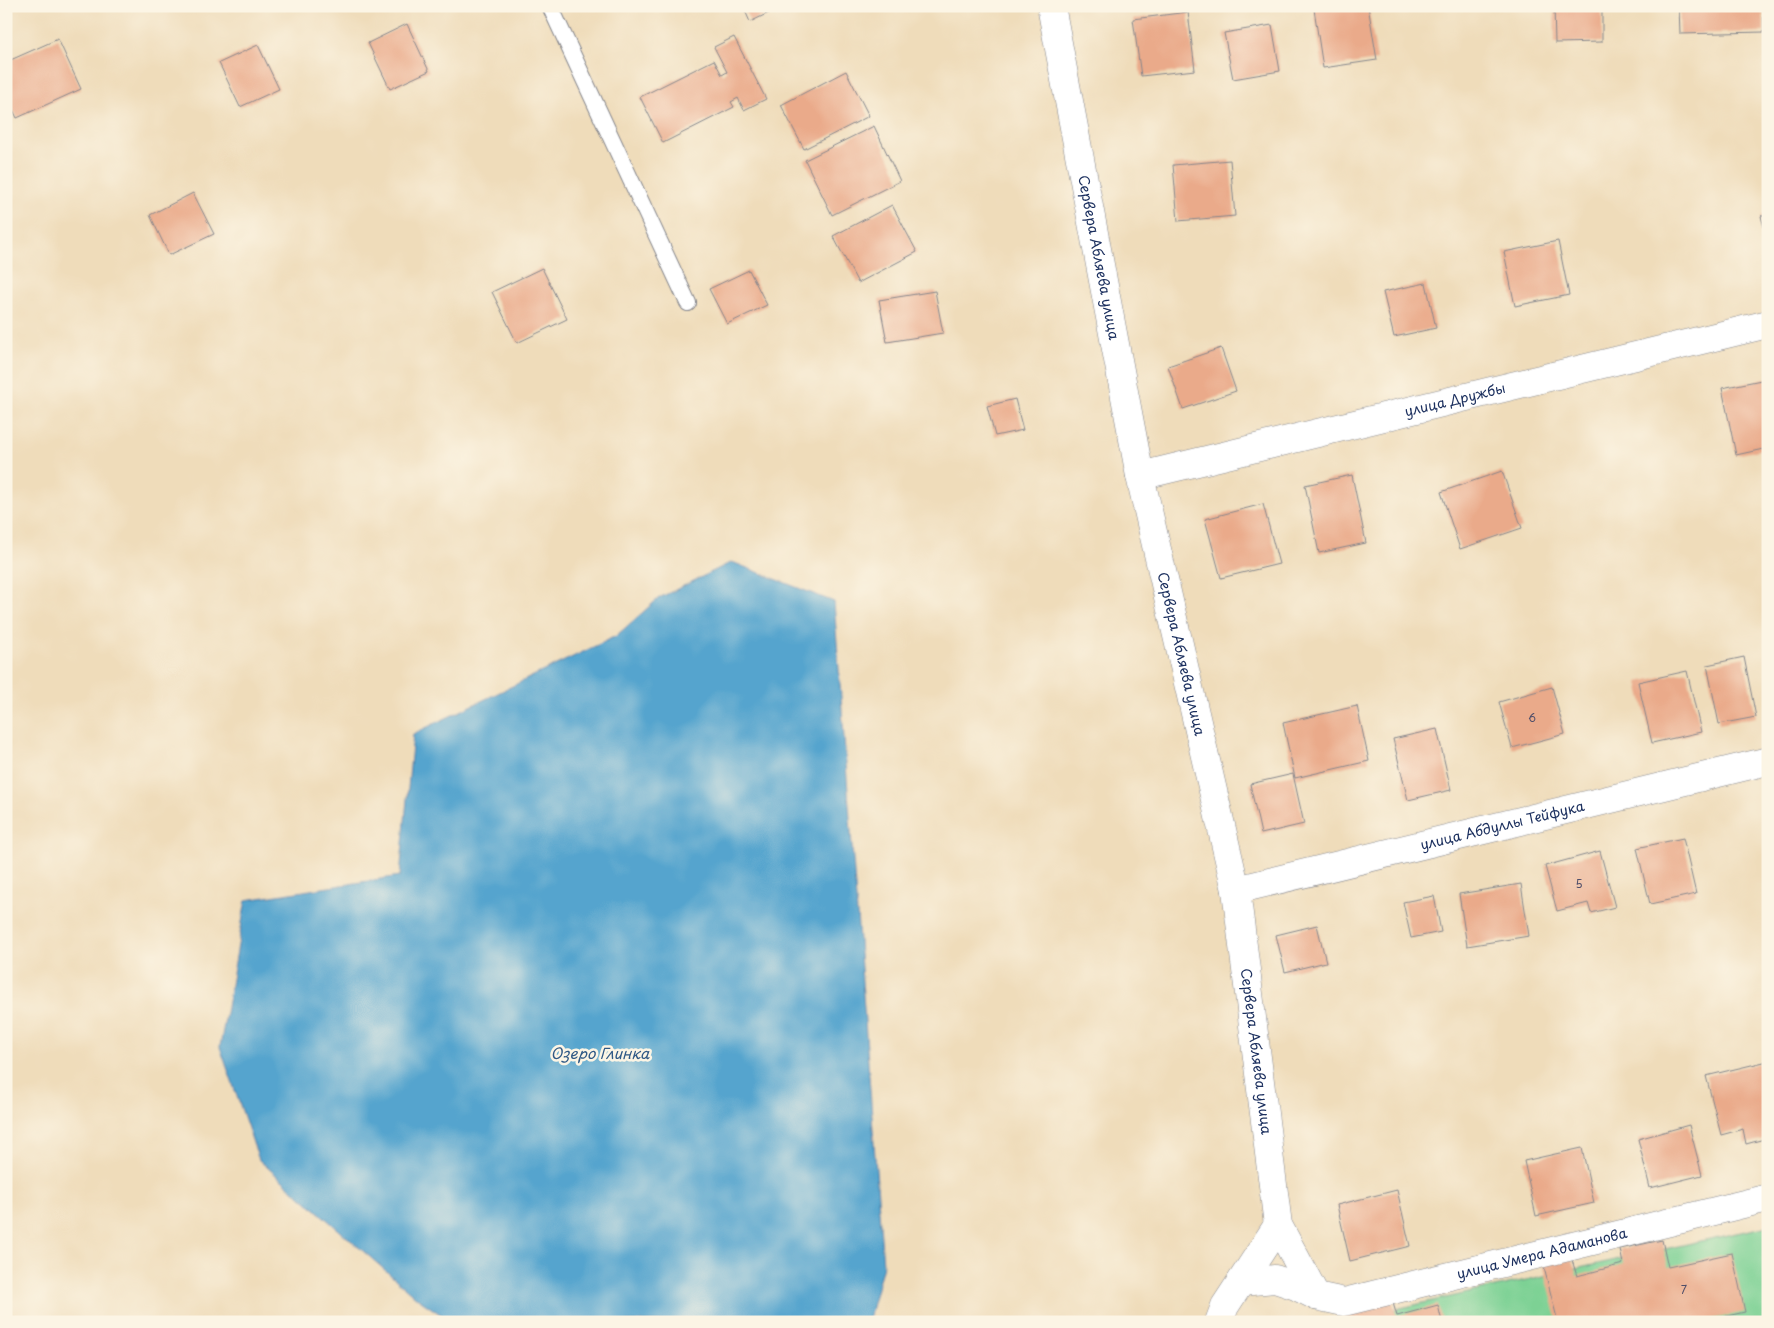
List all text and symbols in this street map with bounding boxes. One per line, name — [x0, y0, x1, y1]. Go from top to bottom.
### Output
street label: Сервера Абляева улица — [1073, 173, 1125, 342]
street label: улица Дружбы — [1402, 377, 1507, 422]
street label: Сервера Абляева улица — [1153, 570, 1211, 738]
house number: 6 — [1528, 709, 1536, 726]
street label: улица Абдуллы Тейфука — [1418, 795, 1587, 855]
house number: 5 — [1575, 875, 1583, 892]
street label: Сервера Абляева улица — [1236, 967, 1278, 1136]
water label: Озеро Глинка — [551, 1041, 650, 1064]
street label: улица Умера Адаманова — [1454, 1222, 1629, 1284]
house number: 7 — [1681, 1281, 1687, 1298]

